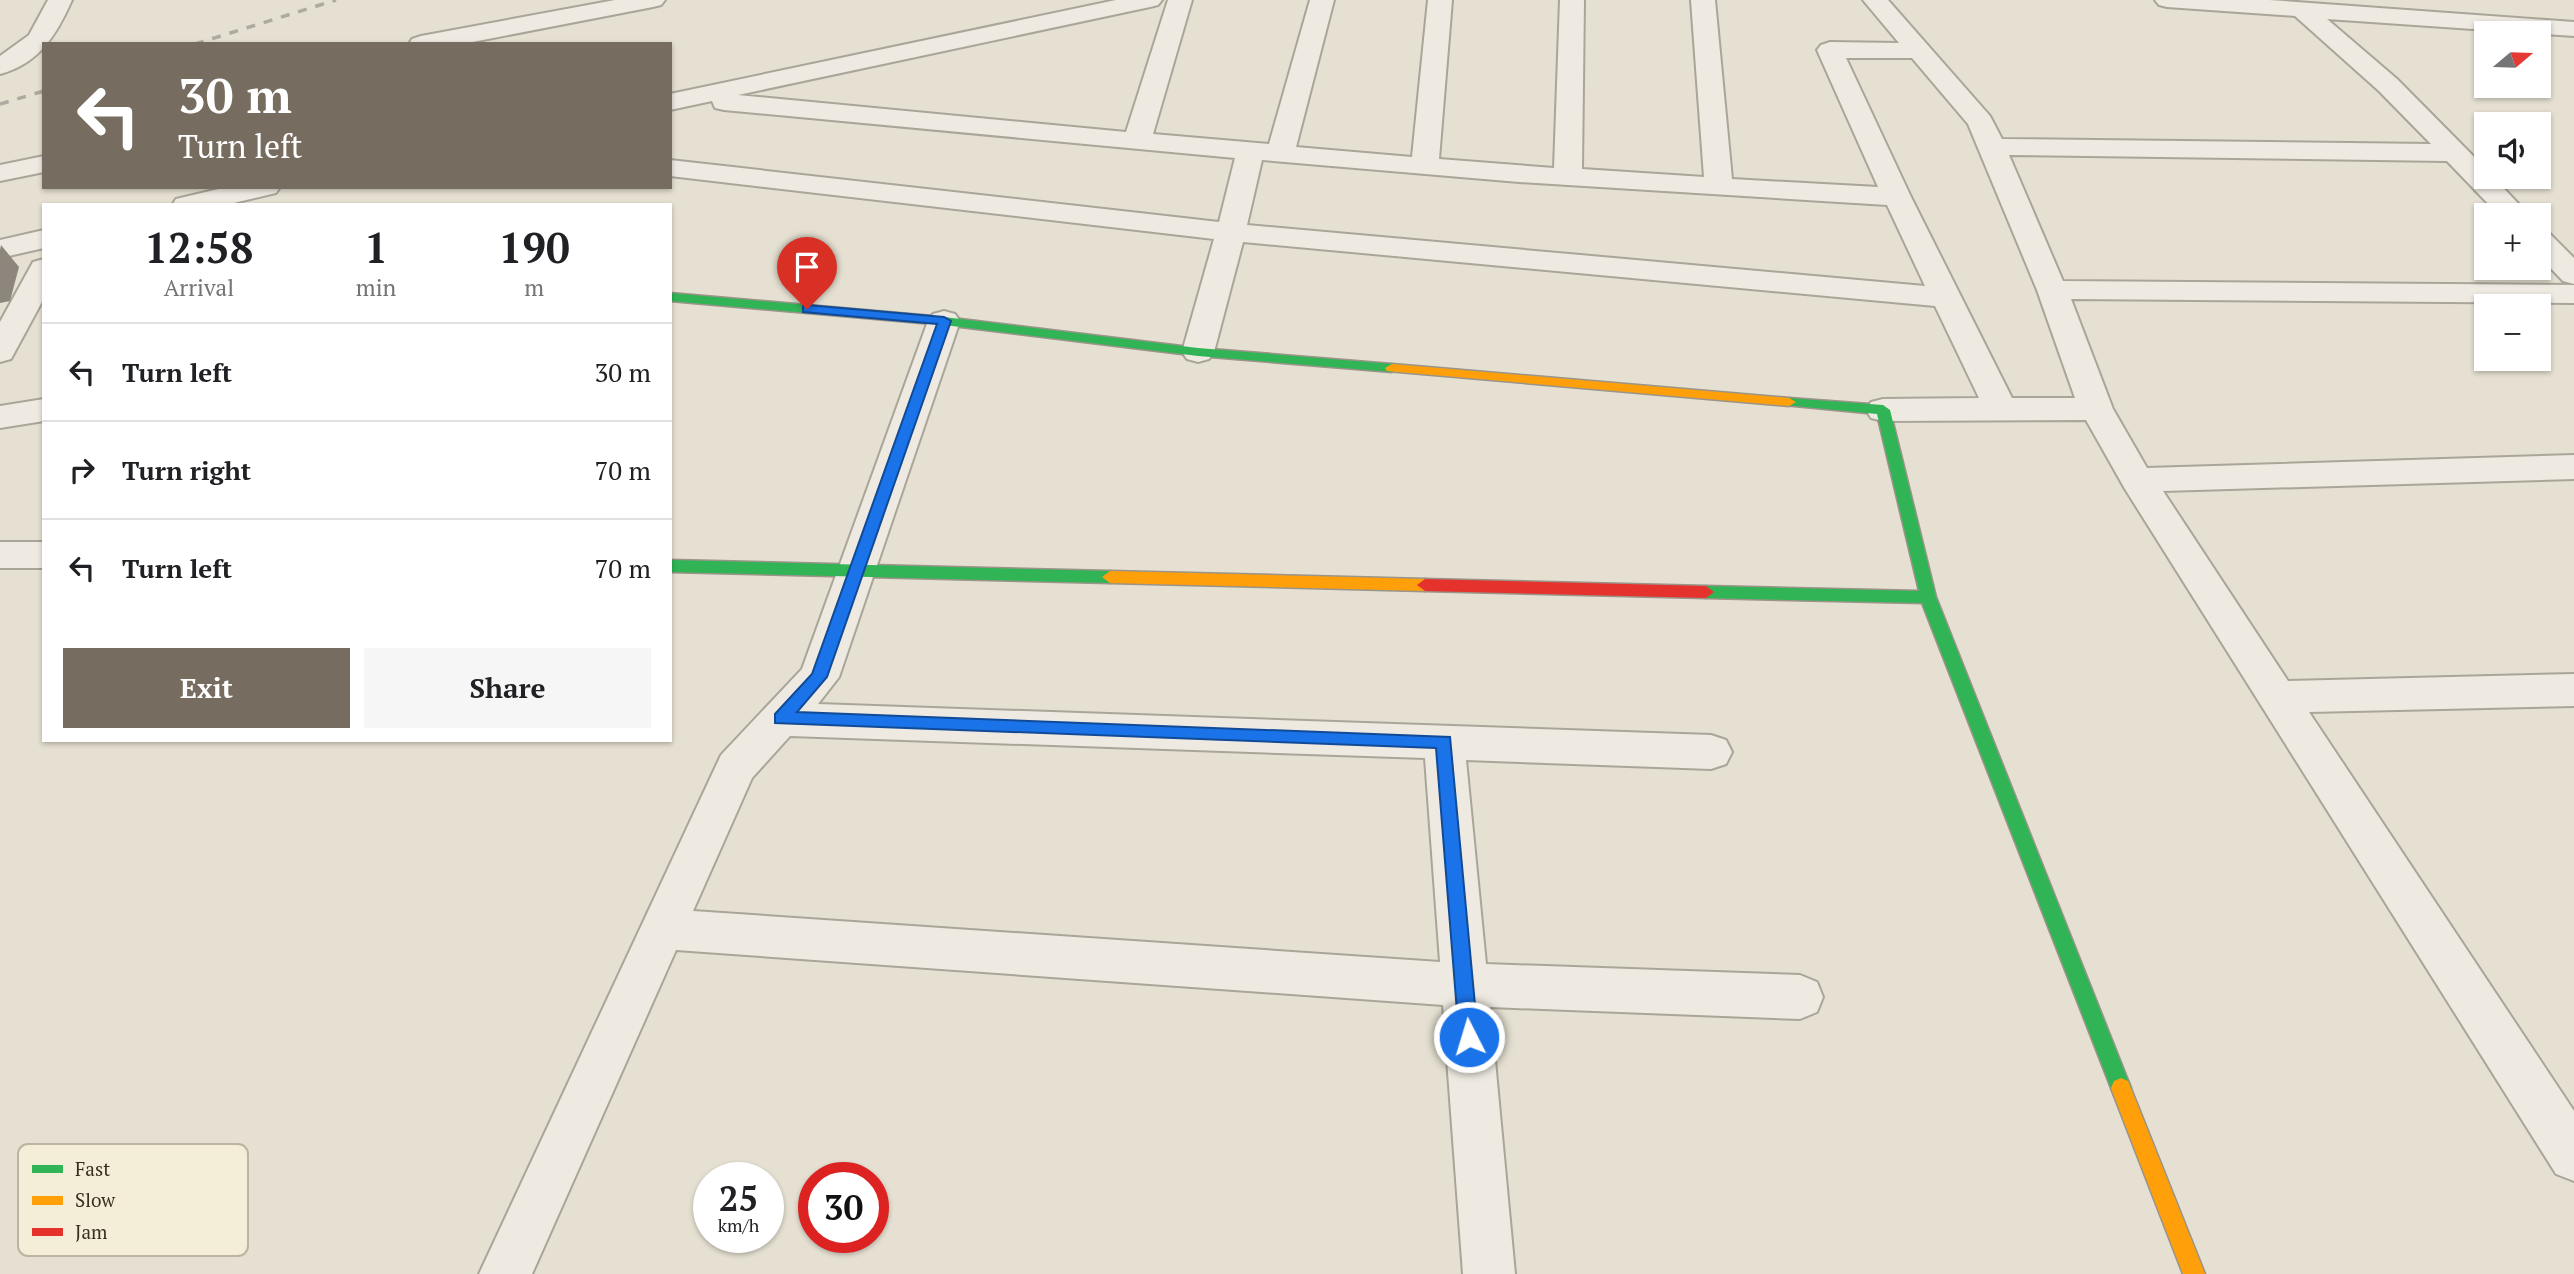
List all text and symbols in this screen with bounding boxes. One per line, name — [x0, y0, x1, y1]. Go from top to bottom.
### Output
north arrow — [2474, 21, 2552, 98]
map controls — [2474, 21, 2551, 371]
text: 30 m — [178, 62, 292, 127]
icon: left — [63, 70, 154, 161]
button: sound — [2474, 112, 2551, 189]
text: Turn left — [178, 125, 302, 167]
button: + — [2474, 203, 2551, 280]
text: 12:58 — [144, 219, 254, 275]
text: 1 — [364, 219, 388, 275]
text: 190 — [499, 219, 570, 275]
pin — [777, 237, 837, 309]
icon: arrive — [788, 248, 826, 286]
text: Arrival — [164, 272, 234, 303]
text: min — [356, 272, 396, 303]
text: m — [524, 272, 544, 303]
button: − — [2474, 294, 2551, 371]
icon: left — [63, 353, 101, 391]
text: Turn left — [122, 355, 232, 389]
text: 30 m — [595, 355, 651, 389]
icon: right — [63, 451, 101, 489]
text: Turn right — [122, 453, 251, 487]
text: 70 m — [595, 453, 651, 487]
icon: left — [63, 549, 101, 587]
text: Turn left — [122, 551, 232, 585]
text: 70 m — [595, 551, 651, 585]
button: Exit — [63, 648, 350, 728]
button: Share — [364, 648, 651, 728]
position arrow — [1432, 1000, 1506, 1074]
legend — [18, 1144, 248, 1256]
text: Fast — [75, 1156, 110, 1181]
speed limit sign: 30 — [798, 1162, 889, 1253]
text: 25 — [719, 1175, 758, 1221]
text: Slow — [75, 1187, 116, 1212]
text: km/h — [718, 1213, 759, 1237]
text: Jam — [75, 1219, 108, 1244]

